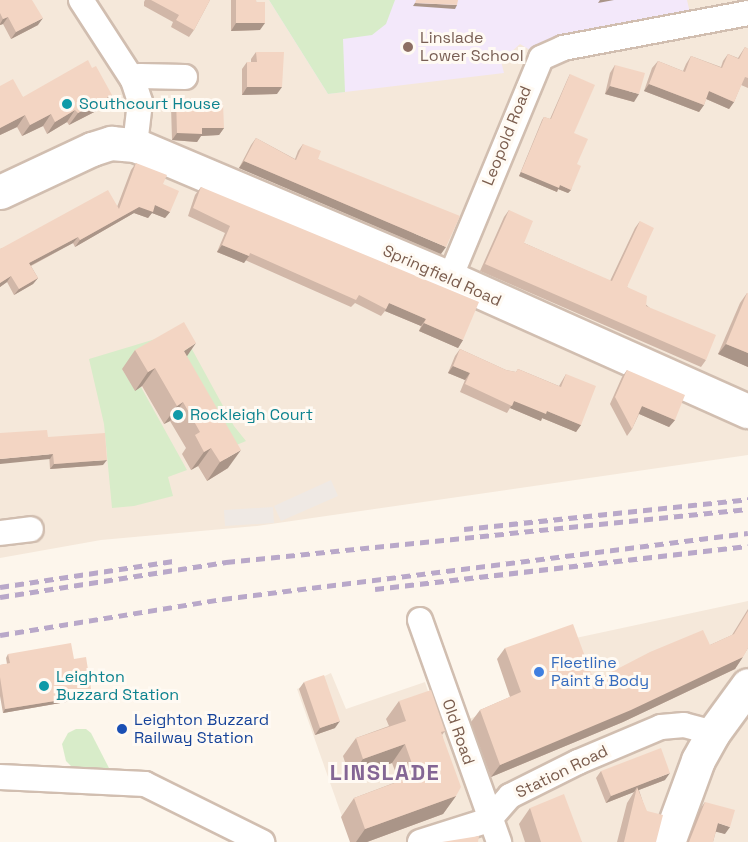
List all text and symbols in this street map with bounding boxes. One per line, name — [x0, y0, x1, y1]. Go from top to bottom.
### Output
place label: Linslade Lower School — [420, 28, 524, 66]
marker: Linslade Lower School — [401, 40, 415, 54]
street label: Leopold Road — [478, 83, 536, 189]
place label: Southcourt House — [79, 94, 220, 114]
marker: Southcourt House — [60, 97, 74, 111]
street label: Springfield Road — [380, 241, 504, 311]
place label: Rockleigh Court — [190, 405, 313, 425]
marker: Rockleigh Court — [171, 408, 185, 422]
place label: Fleetline Paint & Body — [551, 653, 649, 691]
marker: Fleetline Paint & Body — [532, 665, 546, 679]
place label: Leighton Buzzard Station — [56, 667, 179, 705]
marker: Leighton Buzzard Station — [37, 679, 51, 693]
street label: Old Road — [438, 697, 478, 767]
place label: Leighton Buzzard Railway Station — [134, 710, 269, 748]
marker: Leighton Buzzard Railway Station — [115, 722, 129, 736]
street label: Station Road — [513, 741, 611, 803]
district label: LINSLADE — [330, 760, 440, 786]

